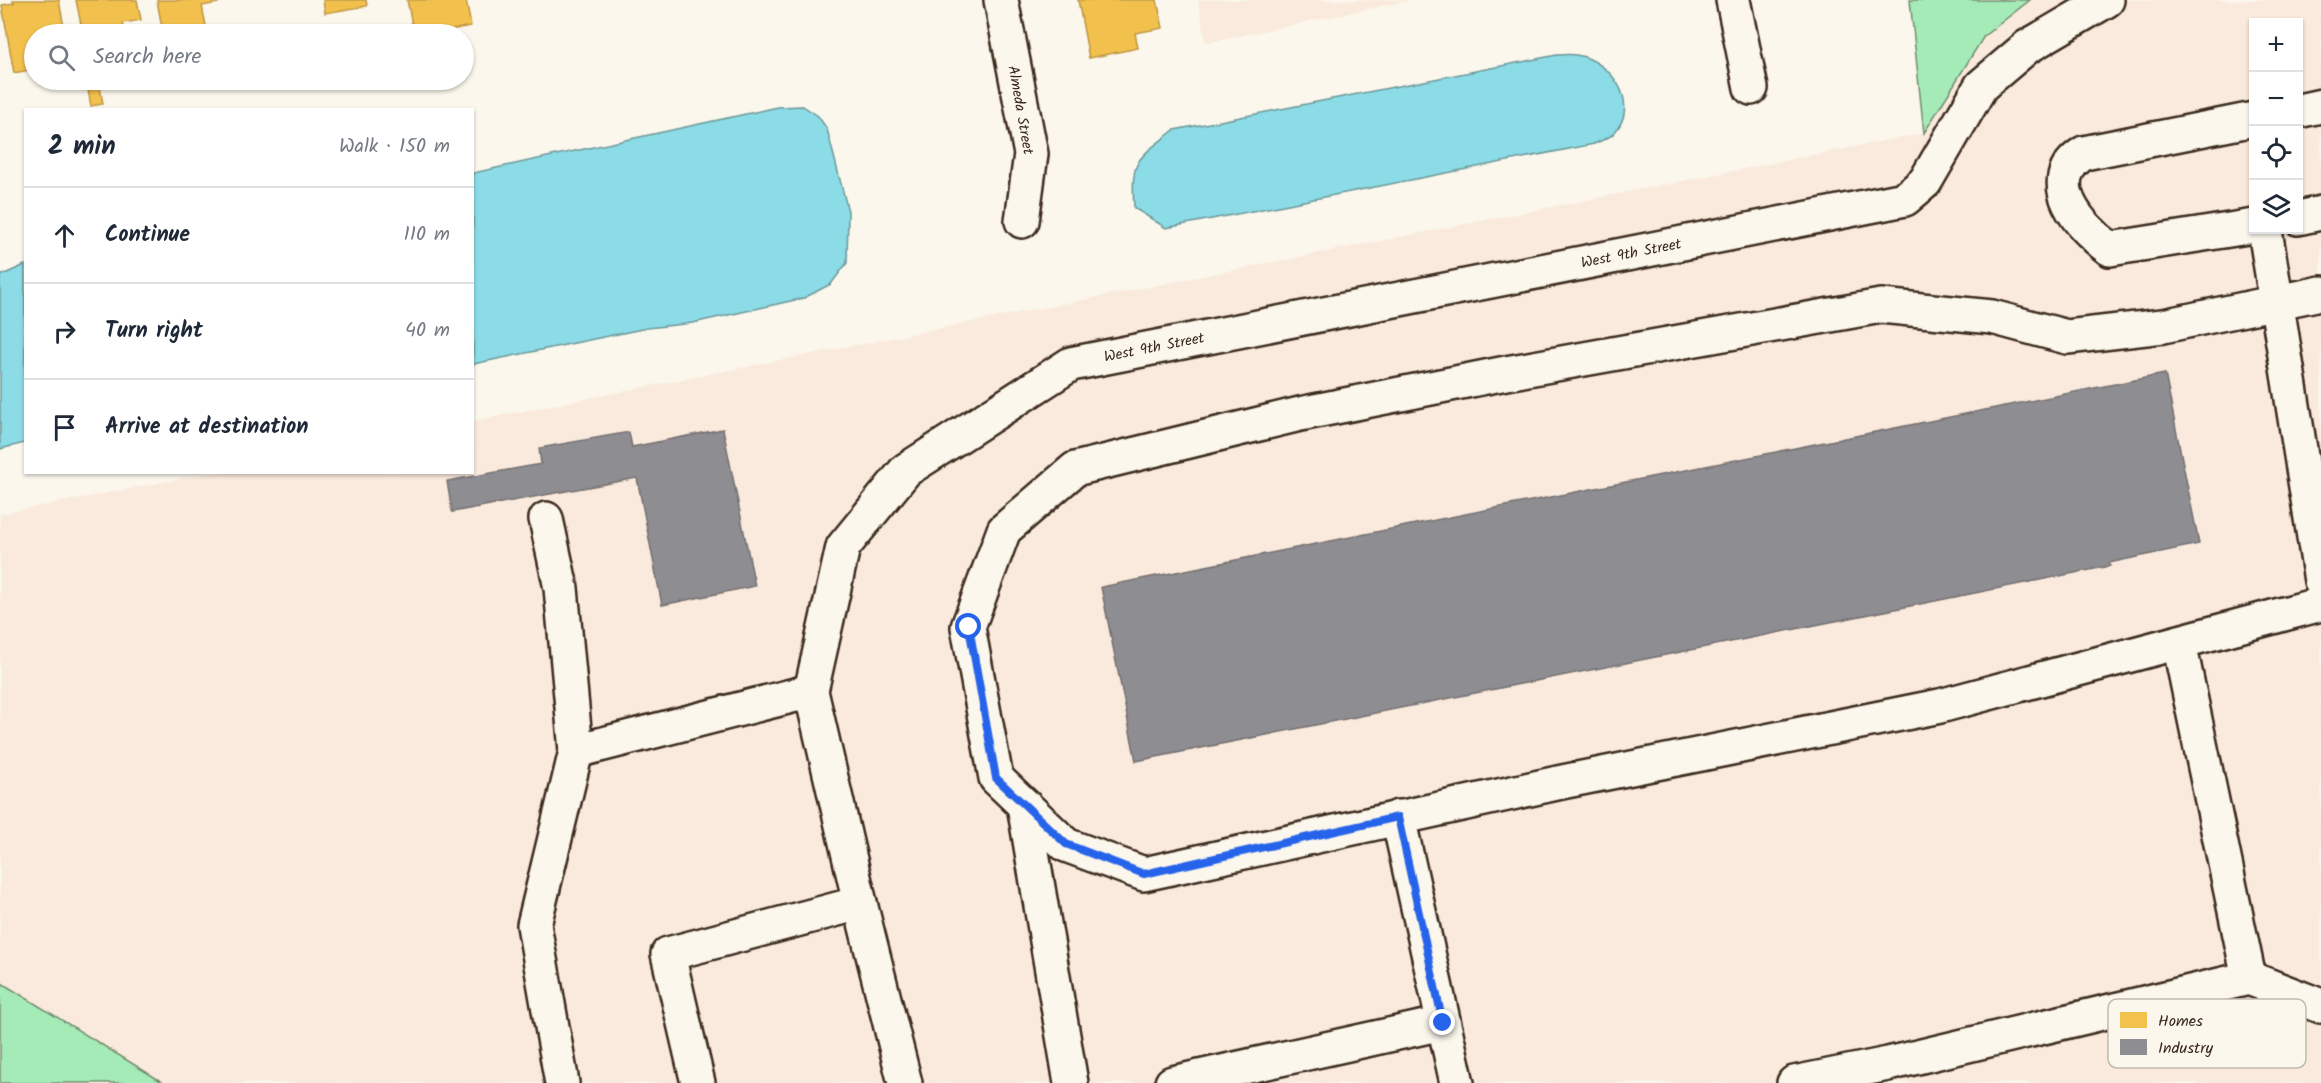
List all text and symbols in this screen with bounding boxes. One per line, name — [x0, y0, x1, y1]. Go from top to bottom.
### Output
map controls — [2249, 18, 2303, 234]
button: + — [2249, 18, 2303, 72]
search box — [24, 24, 474, 90]
text: Search here — [93, 40, 201, 75]
icon: search — [45, 41, 78, 74]
street label: Almeda Street — [1000, 64, 1040, 157]
button: − — [2249, 72, 2303, 126]
text: 2 min — [48, 126, 116, 168]
button: locate — [2249, 126, 2303, 180]
text: Walk · 150 m — [339, 131, 450, 163]
button: layers — [2249, 180, 2303, 234]
text: Continue — [105, 218, 190, 253]
icon: ahead — [48, 219, 81, 252]
text: 110 m — [404, 219, 450, 251]
street label: West 9th Street — [1579, 232, 1684, 275]
text: Turn right — [105, 314, 203, 349]
icon: right — [48, 315, 81, 348]
text: 40 m — [405, 315, 450, 347]
street label: West 9th Street — [1102, 326, 1207, 369]
text: Arrive at destination — [105, 410, 308, 445]
icon: arrive — [48, 411, 81, 444]
route start — [955, 613, 981, 639]
legend — [2108, 999, 2306, 1068]
route end — [1429, 1009, 1455, 1035]
text: Homes — [2158, 1009, 2203, 1034]
text: Industry — [2158, 1036, 2213, 1061]

